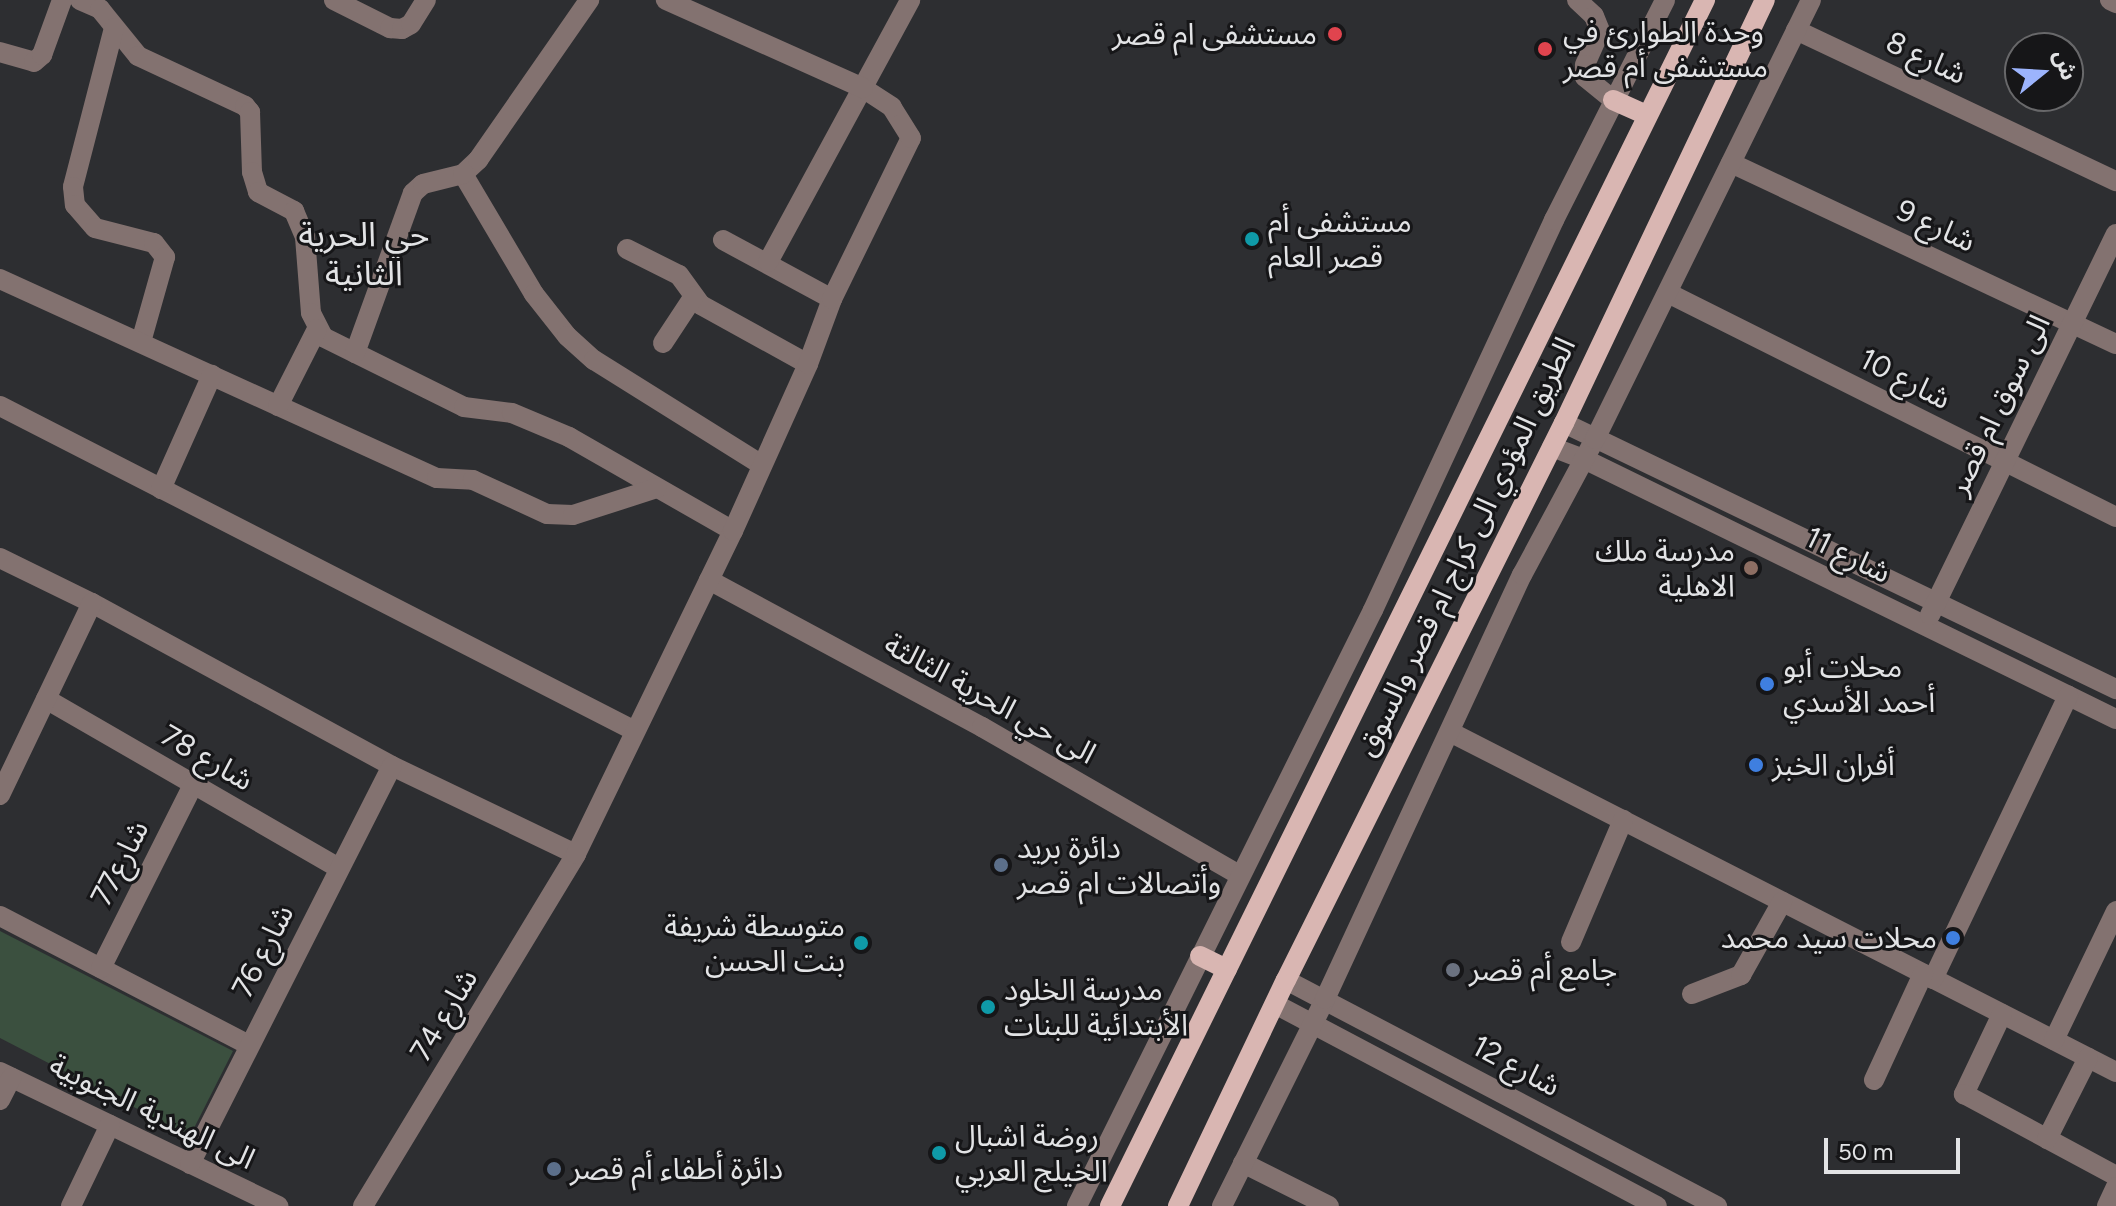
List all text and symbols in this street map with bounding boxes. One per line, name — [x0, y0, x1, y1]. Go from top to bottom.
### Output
place label: وحدة الطوارئ في مستشفى أم قصر — [1563, 14, 1768, 84]
place label: مستشفى ام قصر — [1112, 16, 1317, 52]
marker: مستشفى ام قصر — [1324, 23, 1346, 45]
street label: شارع 8 — [1880, 24, 1972, 92]
north arrow — [2004, 32, 2084, 112]
marker: وحدة الطوارئ في مستشفى أم قصر — [1534, 38, 1556, 60]
text: ش — [2048, 47, 2083, 84]
street label: شارع 9 — [1891, 192, 1981, 260]
place label: مستشفى أم قصر العام — [1268, 204, 1412, 274]
district label: حي الحرية الثانية — [298, 214, 430, 294]
marker: مستشفى أم قصر العام — [1243, 230, 1261, 248]
street label: الى سوق ام قصر — [1940, 309, 2058, 501]
street label: الطريق المؤدي الى كراج ام قصر والسوق — [1349, 332, 1583, 762]
street label: شارع 10 — [1853, 341, 1957, 417]
street label: شارع 11 — [1799, 519, 1897, 591]
place label: مدرسة ملك الاهلية — [1595, 533, 1735, 604]
marker: مدرسة ملك الاهلية — [1742, 559, 1760, 577]
street label: الى حي الحرية الثالثة — [878, 626, 1102, 772]
place label: محلات أبو أحمد الأسدي — [1783, 649, 1935, 720]
marker: محلات أبو أحمد الأسدي — [1758, 675, 1776, 693]
street label: شارع 78 — [155, 717, 259, 799]
place label: أفران الخبز — [1772, 747, 1895, 783]
marker: أفران الخبز — [1747, 756, 1765, 774]
street label: شارع77 — [83, 814, 157, 912]
place label: دائرة بريد وأتصالات ام قصر — [1017, 830, 1221, 900]
marker: دائرة بريد وأتصالات ام قصر — [992, 856, 1010, 874]
street label: شارع 76 — [224, 899, 302, 1003]
place label: متوسطة شريفة بنت الحسن — [664, 908, 845, 978]
place label: محلات سيد محمد — [1721, 920, 1937, 956]
marker: محلات سيد محمد — [1944, 929, 1962, 947]
marker: متوسطة شريفة بنت الحسن — [852, 934, 870, 952]
place label: جامع أم قصر — [1469, 952, 1617, 988]
marker: جامع أم قصر — [1444, 961, 1462, 979]
street label: شارع 74 — [403, 963, 485, 1067]
place label: مدرسة الخلود الأبتدائية للبنات — [1004, 972, 1188, 1042]
marker: مدرسة الخلود الأبتدائية للبنات — [979, 998, 997, 1016]
street label: شارع 12 — [1466, 1028, 1566, 1104]
street label: الى الهندية الجنوبية — [43, 1047, 261, 1177]
place label: روضة اشبال الخيلج العربي — [955, 1118, 1108, 1188]
scale bar — [1828, 1122, 1964, 1172]
text: 50 m — [1838, 1137, 1894, 1166]
marker: روضة اشبال الخيلج العربي — [930, 1144, 948, 1162]
place label: دائرة أطفاء أم قصر — [570, 1151, 783, 1187]
marker: دائرة أطفاء أم قصر — [545, 1160, 563, 1178]

